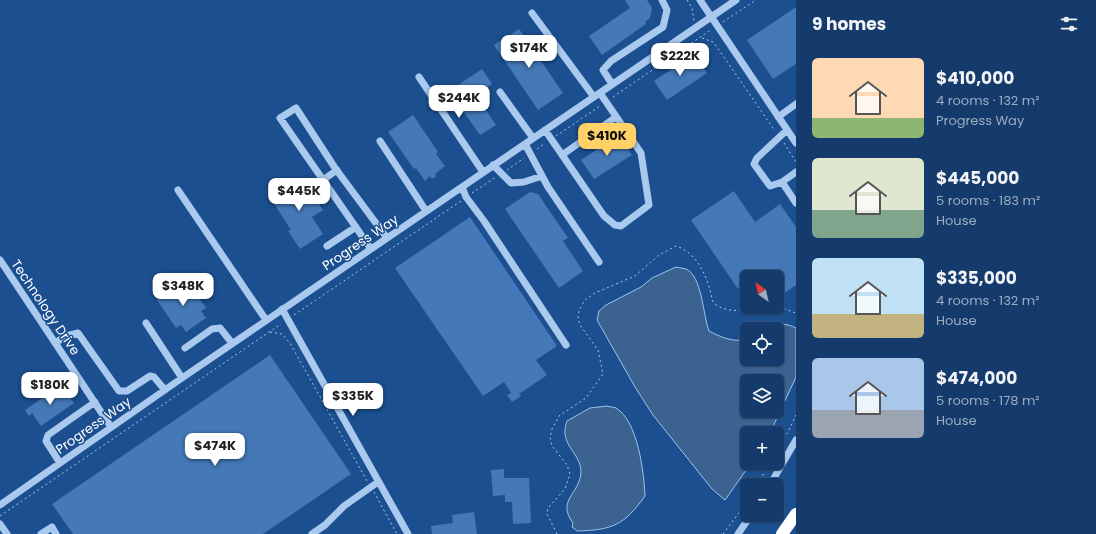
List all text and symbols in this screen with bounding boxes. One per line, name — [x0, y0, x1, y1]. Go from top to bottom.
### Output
text: 9 homes — [812, 12, 886, 36]
icon: filters — [1058, 13, 1080, 35]
pin: $174K — [501, 35, 557, 69]
text: $174K — [510, 38, 548, 57]
pin: $222K — [652, 43, 708, 77]
text: $222K — [660, 46, 700, 65]
text: $410,000 — [936, 66, 1014, 90]
icon: home — [844, 74, 892, 122]
pin: $244K — [431, 85, 487, 119]
text: $244K — [438, 88, 480, 107]
text: 4 rooms · 132 m² — [936, 91, 1039, 110]
text: Progress Way — [936, 111, 1024, 130]
pin: $410K — [579, 123, 635, 157]
text: $410K — [587, 126, 627, 145]
text: $445,000 — [936, 166, 1019, 190]
icon: home — [844, 174, 892, 222]
pin: $445K — [271, 178, 327, 212]
text: $445K — [277, 181, 321, 200]
text: 5 rooms · 183 m² — [936, 191, 1040, 210]
street label: Progress Way — [318, 209, 403, 275]
text: House — [936, 211, 976, 230]
street label: Technology Drive — [6, 256, 85, 359]
text: $335,000 — [936, 266, 1017, 290]
north arrow — [740, 270, 784, 314]
map controls — [740, 270, 784, 522]
pin: $348K — [155, 273, 211, 307]
icon: home — [844, 274, 892, 322]
text: $348K — [162, 276, 204, 295]
text: 4 rooms · 132 m² — [936, 291, 1039, 310]
text: House — [936, 311, 976, 330]
button: locate — [740, 322, 784, 366]
text: $474,000 — [936, 366, 1017, 390]
pin: $180K — [22, 372, 78, 406]
button: layers — [740, 374, 784, 418]
icon: home — [844, 374, 892, 422]
text: $180K — [30, 375, 70, 394]
pin: $335K — [325, 383, 381, 417]
text: $335K — [332, 386, 374, 405]
text: 5 rooms · 178 m² — [936, 391, 1040, 410]
street label: Progress Way — [52, 392, 135, 458]
text: House — [936, 411, 976, 430]
button: + — [740, 426, 784, 470]
pin: $474K — [187, 433, 243, 467]
text: $474K — [194, 436, 236, 455]
button: − — [740, 478, 784, 522]

